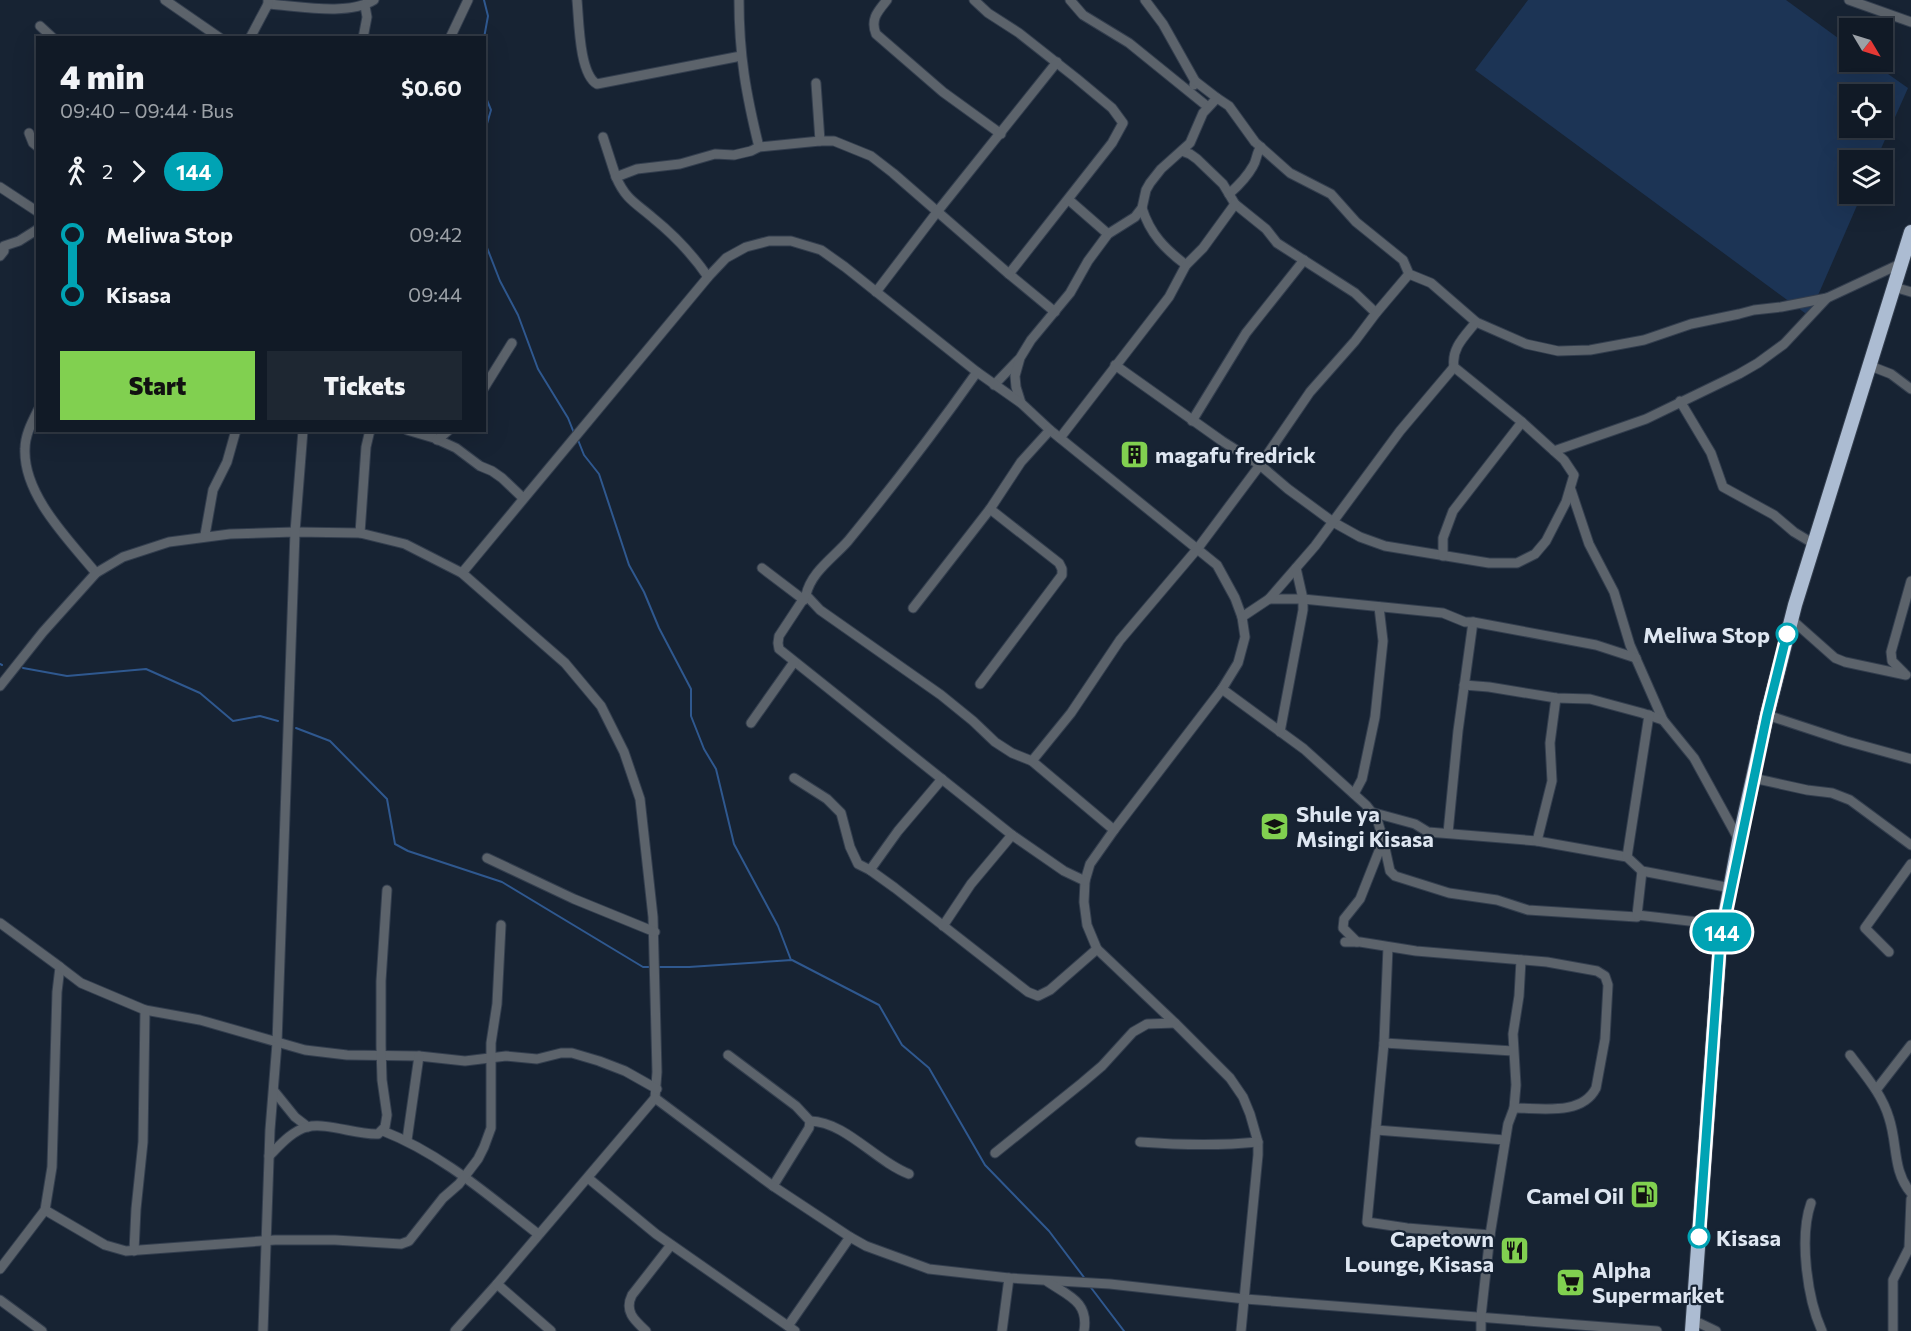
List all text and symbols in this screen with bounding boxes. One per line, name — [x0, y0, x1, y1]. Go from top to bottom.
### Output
north arrow — [1839, 18, 1893, 72]
map controls — [1839, 18, 1893, 204]
text: 4 min — [60, 55, 144, 96]
text: $0.60 — [401, 74, 462, 101]
button: locate — [1839, 84, 1893, 138]
text: 09:40 – 09:44 · Bus — [60, 98, 234, 122]
button: layers — [1839, 150, 1893, 204]
icon: walk — [60, 155, 93, 188]
icon: forward — [122, 155, 155, 188]
text: 2 — [102, 159, 113, 183]
text: 144 — [176, 159, 211, 184]
text: Meliwa Stop — [106, 221, 233, 248]
text: 09:42 — [409, 222, 462, 246]
text: Kisasa — [106, 281, 171, 308]
text: 09:44 — [408, 282, 462, 306]
button: Start — [60, 351, 255, 420]
button: Tickets — [267, 351, 462, 420]
building icon: magafu fredrick — [1118, 438, 1150, 470]
place label: magafu fredrick — [1155, 441, 1316, 468]
place label: Meliwa Stop — [1643, 621, 1770, 648]
marker: Meliwa Stop — [1776, 623, 1798, 645]
place label: Shule ya Msingi Kisasa — [1296, 800, 1434, 852]
school or university icon: Shule ya Msingi Kisasa — [1259, 810, 1291, 842]
line badge: 144 — [1688, 912, 1756, 952]
text: 144 — [1704, 920, 1740, 945]
fuel station icon: Camel Oil — [1629, 1179, 1661, 1211]
place label: Camel Oil — [1526, 1182, 1624, 1209]
place label: Kisasa — [1716, 1224, 1781, 1251]
place label: Capetown Lounge, Kisasa — [1345, 1225, 1494, 1277]
marker: Kisasa — [1688, 1226, 1710, 1248]
restaurant icon: Capetown Lounge, Kisasa — [1499, 1235, 1531, 1267]
place label: Alpha Supermarket — [1592, 1256, 1724, 1308]
supermarket icon: Alpha Supermarket — [1555, 1266, 1587, 1298]

